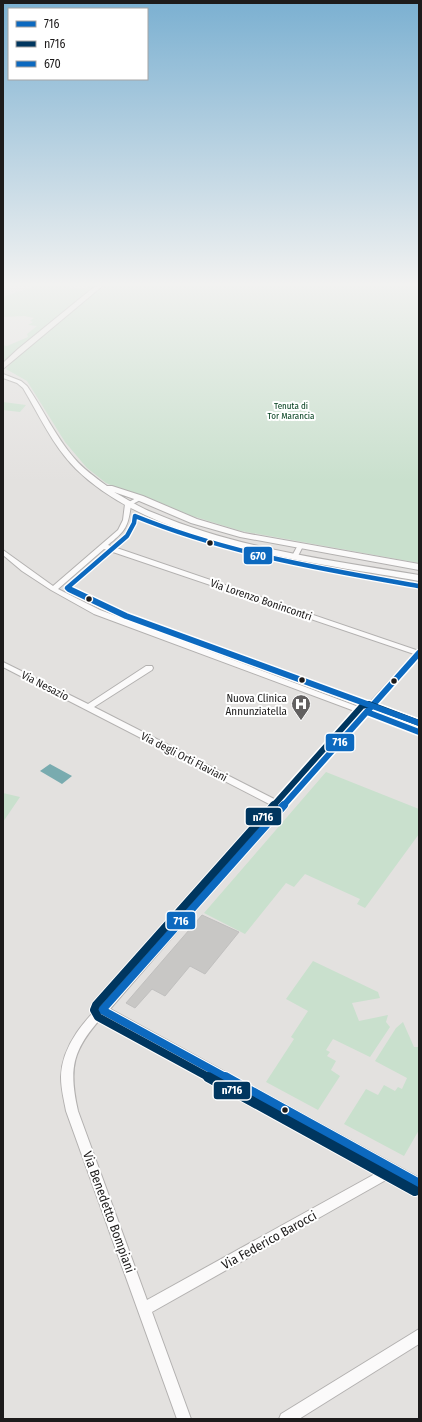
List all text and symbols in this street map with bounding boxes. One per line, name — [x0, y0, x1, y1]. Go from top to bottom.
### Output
legend — [8, 8, 148, 80]
text: 716 — [44, 17, 59, 31]
text: n716 — [44, 37, 65, 51]
text: 670 — [44, 57, 61, 71]
park label: Tenuta di Tor Marancia — [267, 401, 315, 421]
unlabelled marker — [205, 538, 215, 548]
line badge: 670 — [243, 546, 273, 565]
text: 670 — [250, 550, 266, 563]
street label: Via Lorenzo Bonincontri — [208, 576, 314, 624]
unlabelled marker — [84, 594, 94, 604]
street label: Via Nesazio — [19, 669, 71, 704]
unlabelled marker — [297, 675, 307, 685]
unlabelled marker — [389, 676, 399, 686]
place label: Nuova Clinica Annunziatella — [226, 692, 287, 718]
hospital icon: Nuova Clinica Annunziatella — [290, 693, 312, 721]
street label: Via degli Orti Flaviani — [139, 730, 230, 785]
line badge: 716 — [325, 733, 355, 752]
text: 716 — [332, 736, 348, 749]
line badge: n716 — [245, 807, 282, 826]
text: n716 — [253, 811, 274, 824]
line badge: 716 — [166, 911, 196, 930]
text: 716 — [173, 915, 189, 928]
line badge: n716 — [213, 1081, 251, 1100]
text: n716 — [222, 1084, 243, 1097]
unlabelled marker — [280, 1105, 290, 1115]
street label: Via Benedetto Bompiani — [80, 1149, 138, 1275]
street label: Via Federico Barocci — [219, 1208, 319, 1272]

